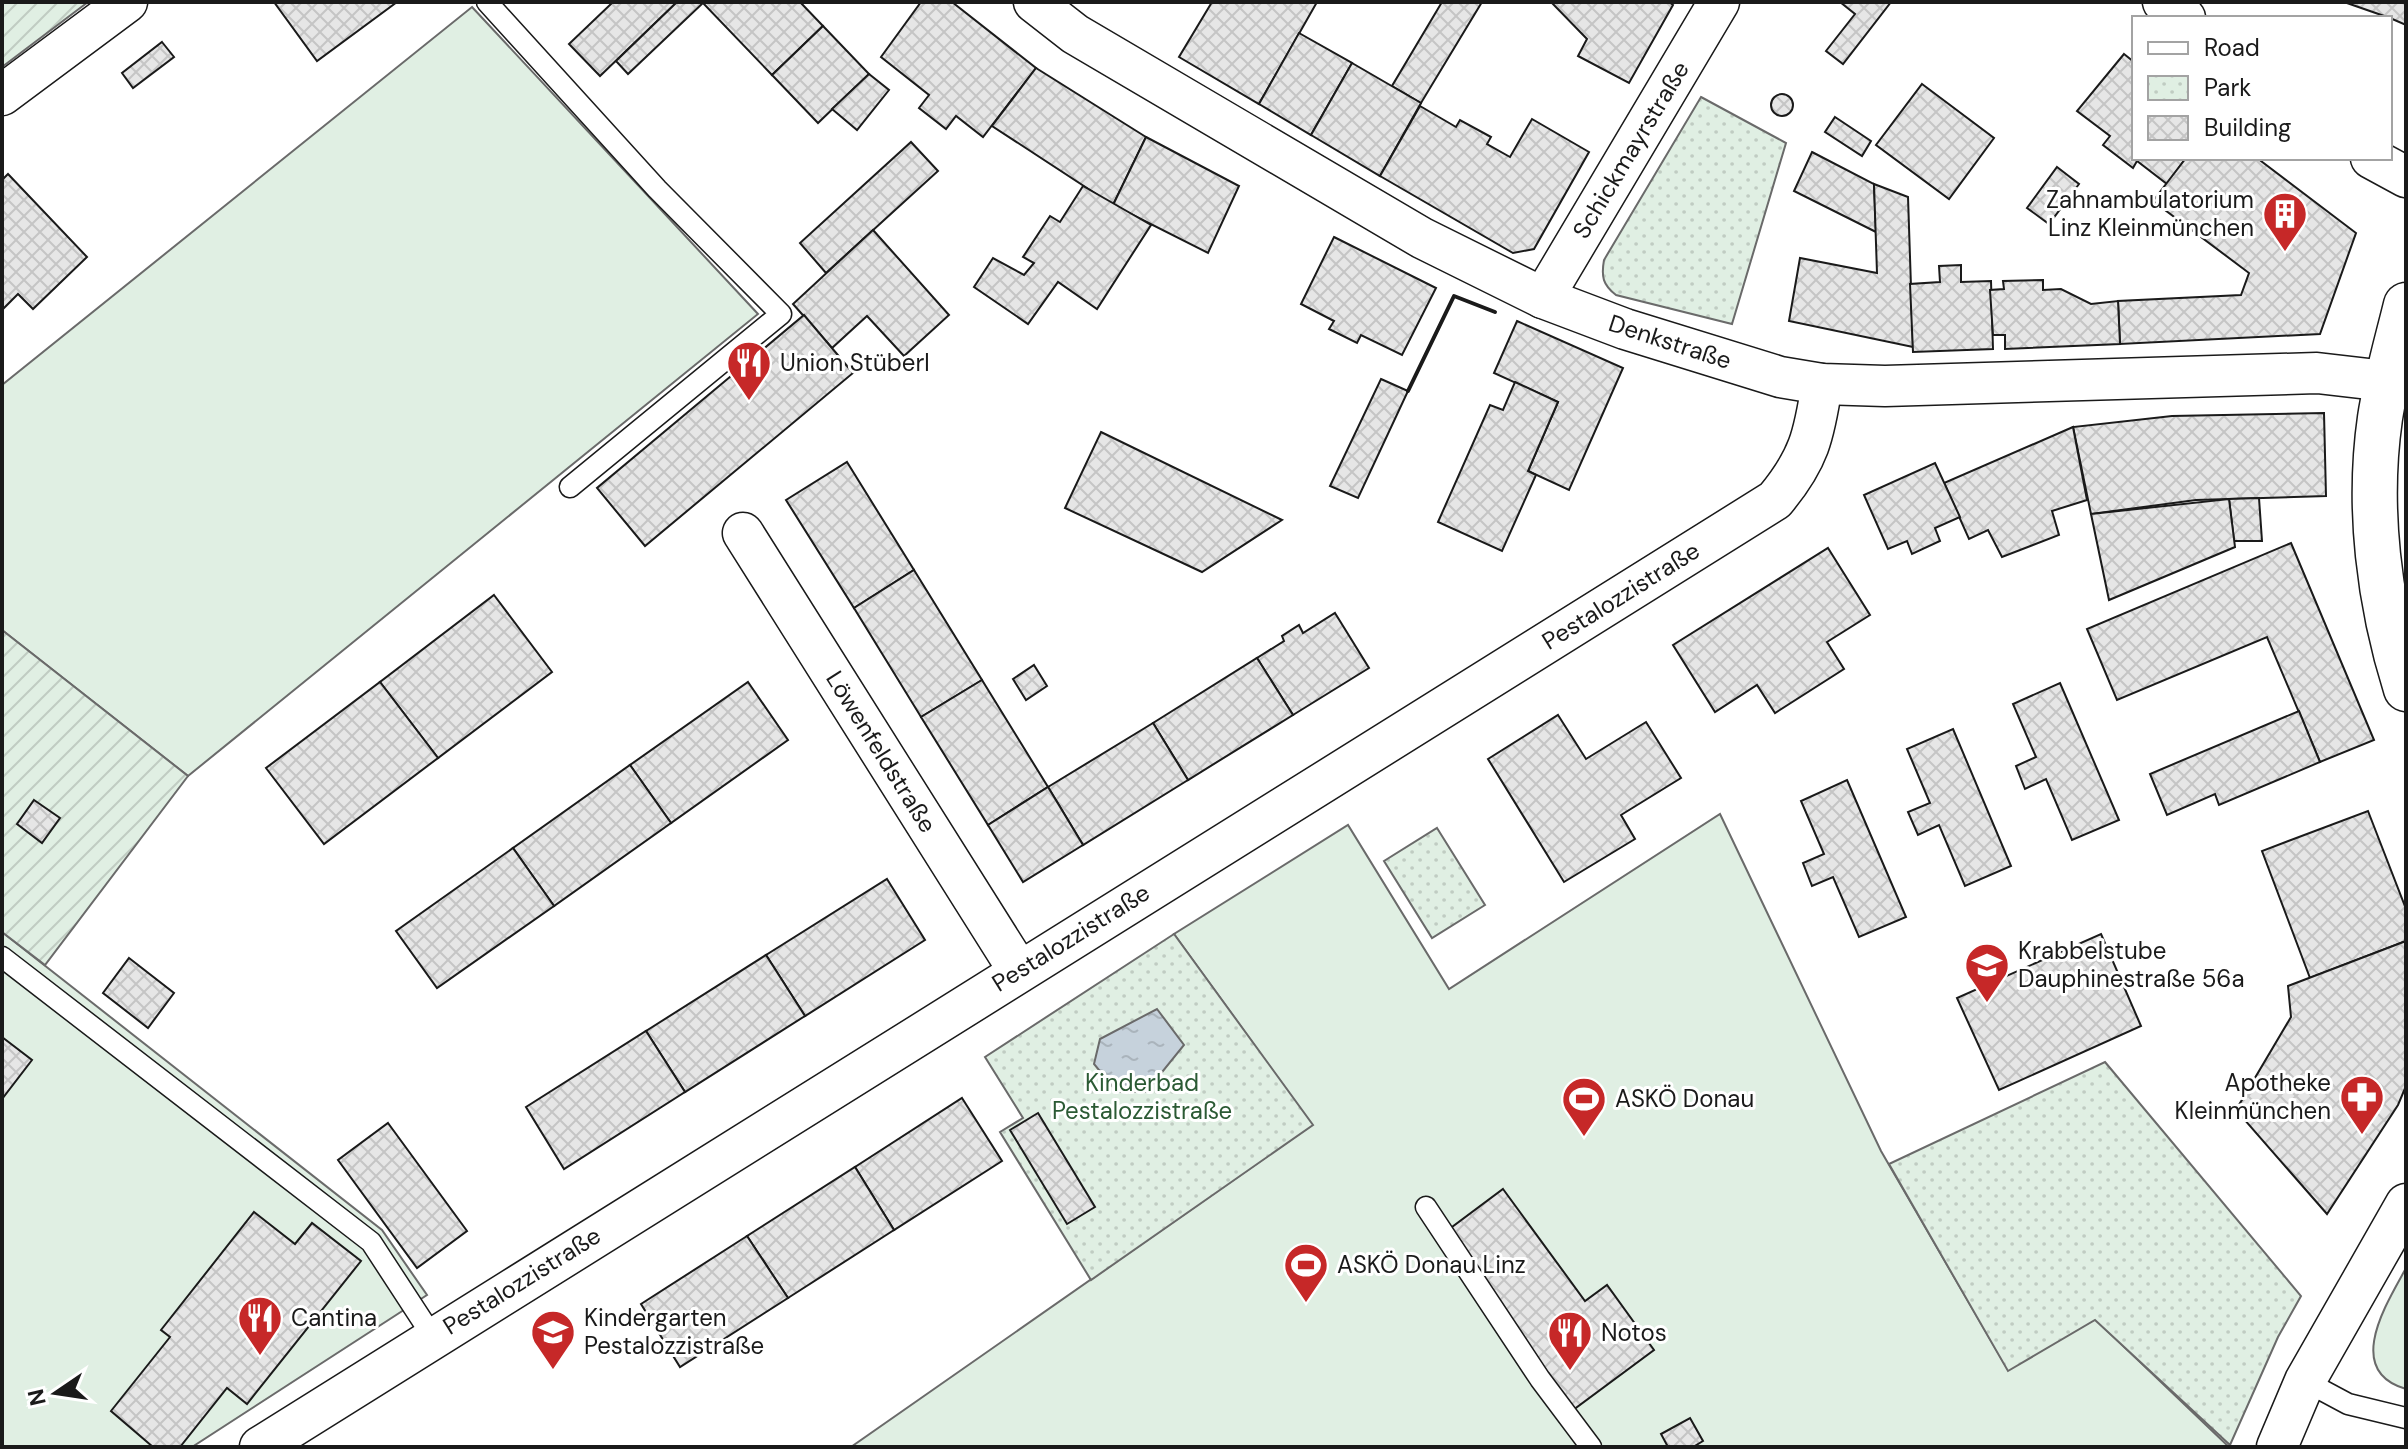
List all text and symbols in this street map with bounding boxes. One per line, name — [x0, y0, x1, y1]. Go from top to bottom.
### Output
legend — [2132, 16, 2392, 160]
text: Road — [2204, 32, 2260, 63]
street label: Schickmayrstraße — [1565, 55, 1696, 244]
text: Park — [2204, 72, 2251, 103]
text: Building — [2204, 112, 2291, 143]
place label: Zahnambulatorium Linz Kleinmünchen — [2046, 184, 2254, 243]
building icon: Zahnambulatorium Linz Kleinmünchen — [2261, 190, 2309, 253]
street label: Denkstraße — [1605, 307, 1735, 376]
restaurant icon: Union Stüberl — [725, 339, 773, 402]
place label: Union Stüberl — [780, 347, 930, 378]
street label: Pestalozzistraße — [1536, 535, 1705, 656]
street label: Löwenfeldstraße — [819, 665, 944, 838]
street label: Pestalozzistraße — [986, 877, 1155, 998]
place label: Krabbelstube Dauphinestraße 56a — [2018, 935, 2245, 994]
school or university icon: Krabbelstube Dauphinestraße 56a — [1963, 941, 2011, 1004]
park label: Kinderbad Pestalozzistraße — [1052, 1067, 1232, 1126]
place label: Apotheke Kleinmünchen — [2175, 1067, 2331, 1126]
pharmacy icon: Apotheke Kleinmünchen — [2338, 1073, 2386, 1136]
sports icon: ASKÖ Donau — [1560, 1075, 1608, 1138]
place label: ASKÖ Donau — [1615, 1083, 1754, 1114]
street label: Pestalozzistraße — [437, 1220, 606, 1341]
sports icon: ASKÖ Donau Linz — [1282, 1241, 1330, 1304]
place label: ASKÖ Donau Linz — [1337, 1249, 1526, 1280]
restaurant icon: Cantina — [236, 1294, 284, 1357]
place label: Cantina — [291, 1302, 377, 1333]
place label: Kindergarten Pestalozzistraße — [584, 1302, 764, 1361]
school or university icon: Kindergarten Pestalozzistraße — [529, 1308, 577, 1371]
restaurant icon: Notos — [1546, 1309, 1594, 1372]
place label: Notos — [1601, 1317, 1667, 1348]
north arrow — [16, 1353, 96, 1433]
text: N — [21, 1386, 53, 1408]

